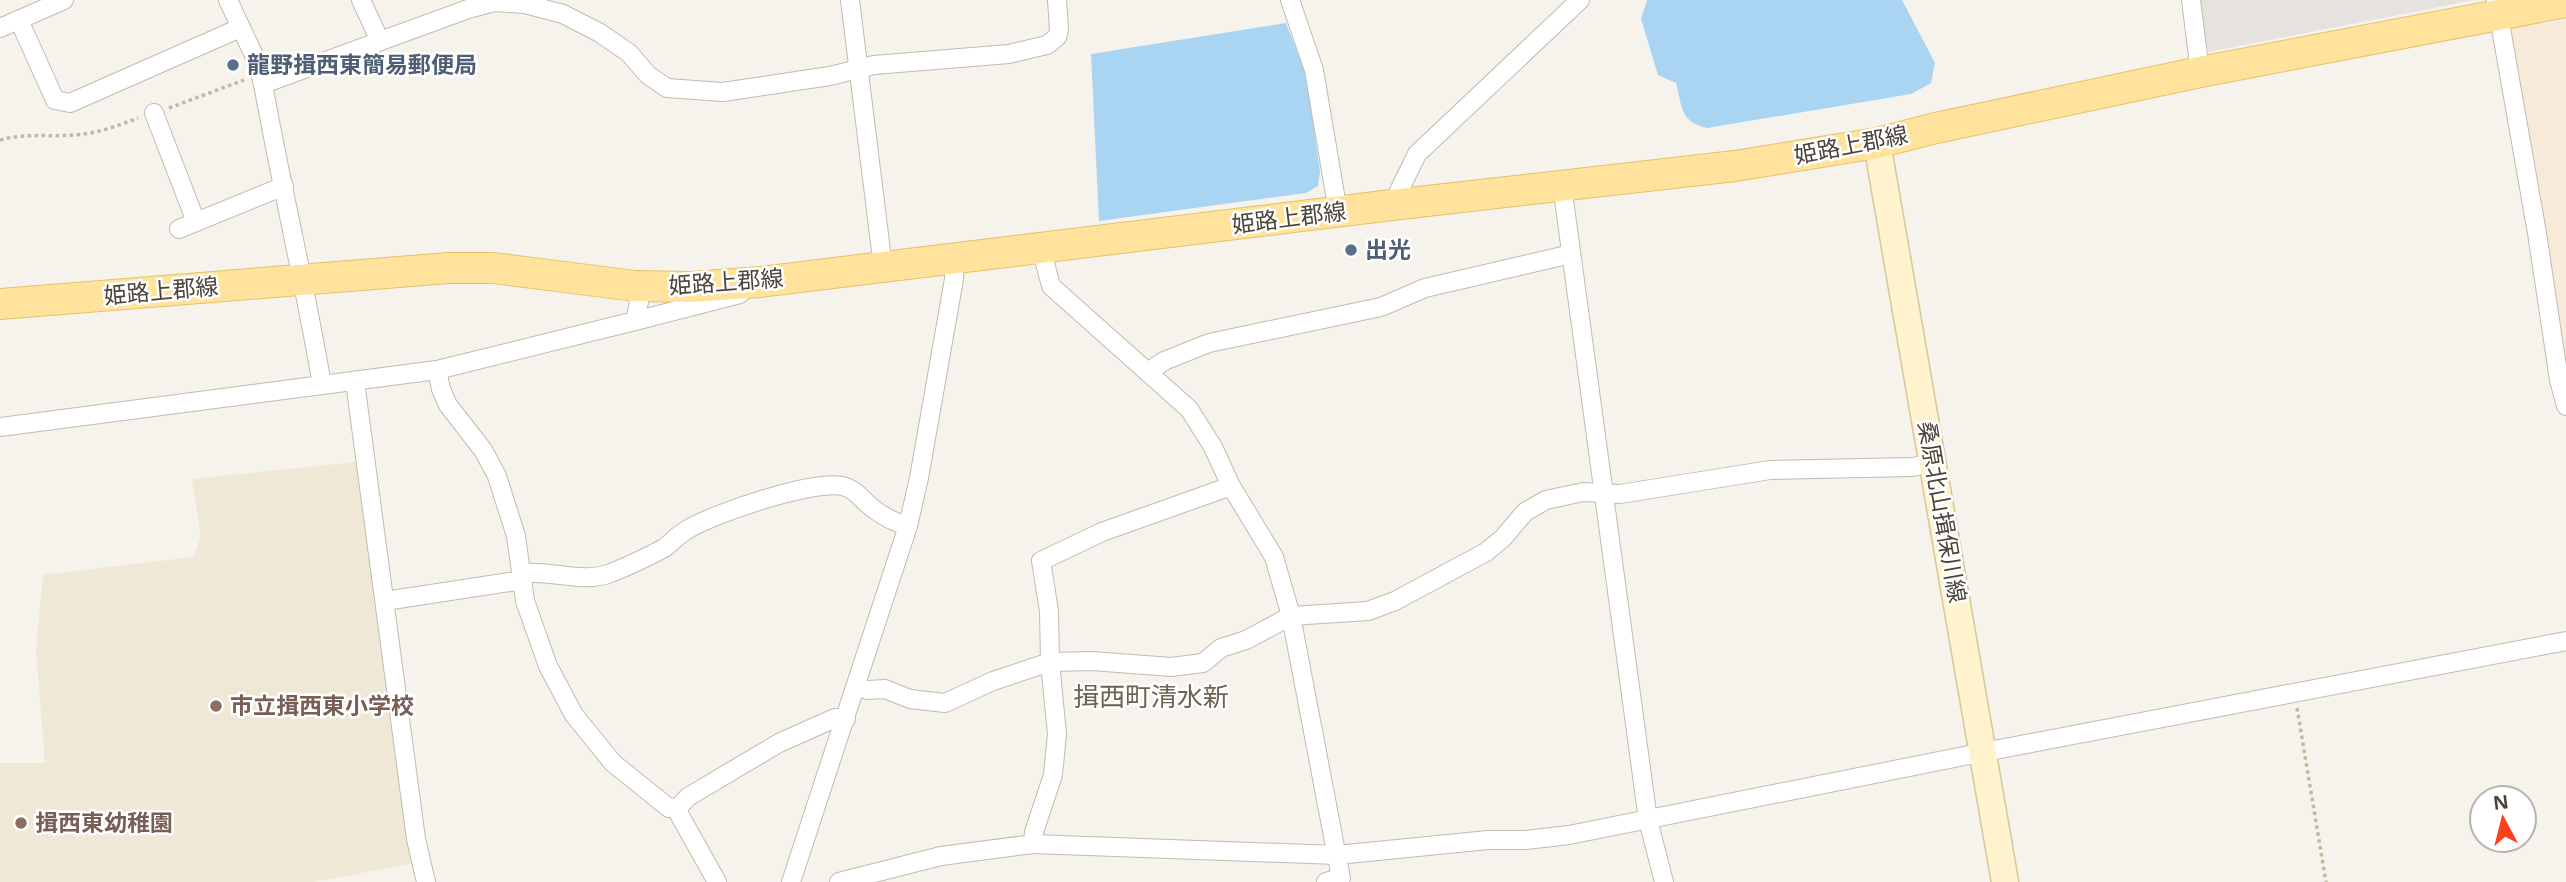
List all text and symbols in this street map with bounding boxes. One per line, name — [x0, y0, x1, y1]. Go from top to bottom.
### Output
place label: 龍野揖西東簡易郵便局 — [247, 48, 477, 80]
marker: 龍野揖西東簡易郵便局 — [225, 57, 241, 73]
street label: 姫路上郡線 — [1791, 117, 1910, 171]
street label: 姫路上郡線 — [1230, 194, 1348, 240]
place label: 出光 — [1365, 233, 1411, 265]
marker: 出光 — [1343, 242, 1359, 258]
street label: 姫路上郡線 — [667, 261, 784, 301]
street label: 姫路上郡線 — [102, 269, 220, 311]
street label: 桑原北山揖保川線 — [1911, 418, 1975, 605]
district label: 揖西町清水新 — [1073, 678, 1229, 714]
place label: 市立揖西東小学校 — [230, 689, 414, 721]
marker: 市立揖西東小学校 — [208, 698, 224, 714]
north arrow — [2468, 784, 2538, 854]
text: N — [2492, 788, 2510, 816]
place label: 揖西東幼稚園 — [35, 806, 173, 838]
marker: 揖西東幼稚園 — [13, 815, 29, 831]

